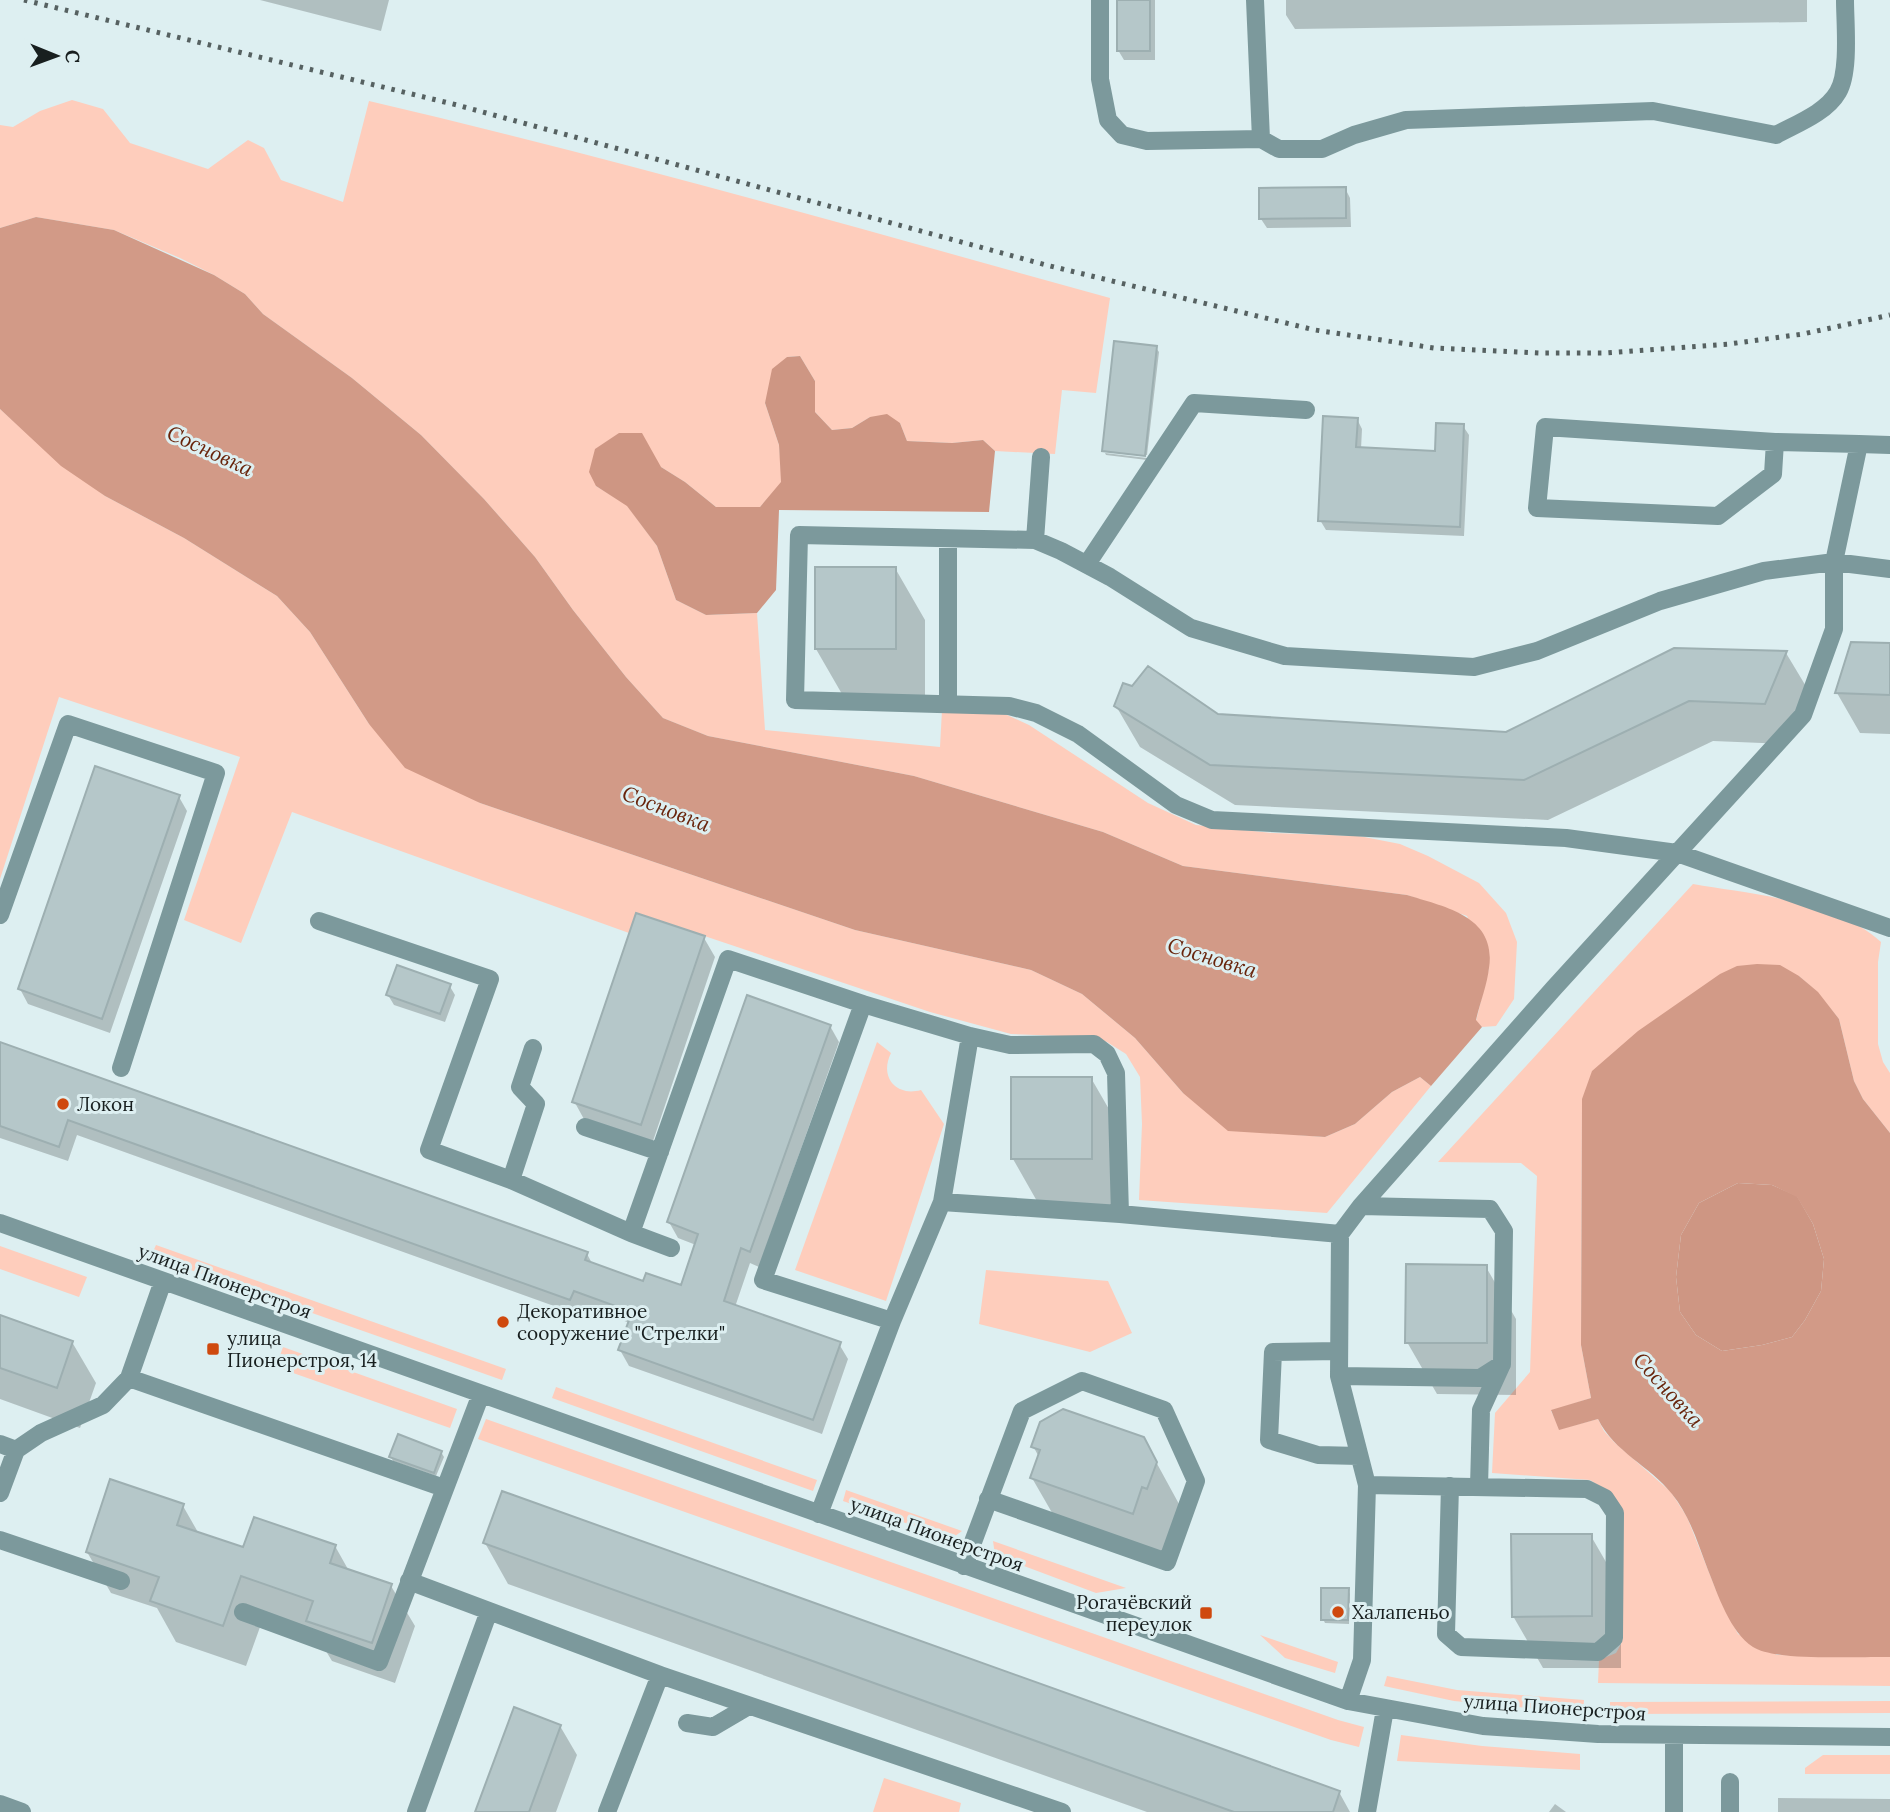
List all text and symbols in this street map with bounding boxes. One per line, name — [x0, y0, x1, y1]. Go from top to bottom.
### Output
north arrow — [21, 21, 91, 91]
text: С — [61, 50, 85, 63]
water label: Сосновка — [163, 419, 258, 482]
water label: Сосновка — [618, 779, 714, 838]
water label: Сосновка — [1164, 931, 1261, 984]
place label: Локон — [77, 1092, 134, 1116]
marker: Локон — [55, 1096, 71, 1112]
street label: улица Пионерстроя — [135, 1238, 315, 1324]
place label: Декоративное сооружение "Стрелки" — [517, 1299, 725, 1345]
marker: Декоративное сооружение "Стрелки" — [495, 1314, 511, 1330]
place label: улица Пионерстроя, 14 — [227, 1326, 377, 1372]
marker: улица Пионерстроя, 14 — [205, 1341, 221, 1357]
water label: Сосновка — [1628, 1346, 1710, 1433]
street label: улица Пионерстроя — [847, 1491, 1027, 1577]
place label: Рогачёвский переулок — [1076, 1590, 1193, 1636]
place label: Халапеньо — [1352, 1600, 1450, 1624]
marker: Халапеньо — [1330, 1604, 1346, 1620]
marker: Рогачёвский переулок — [1198, 1605, 1214, 1621]
street label: улица Пионерстроя — [1463, 1689, 1647, 1725]

